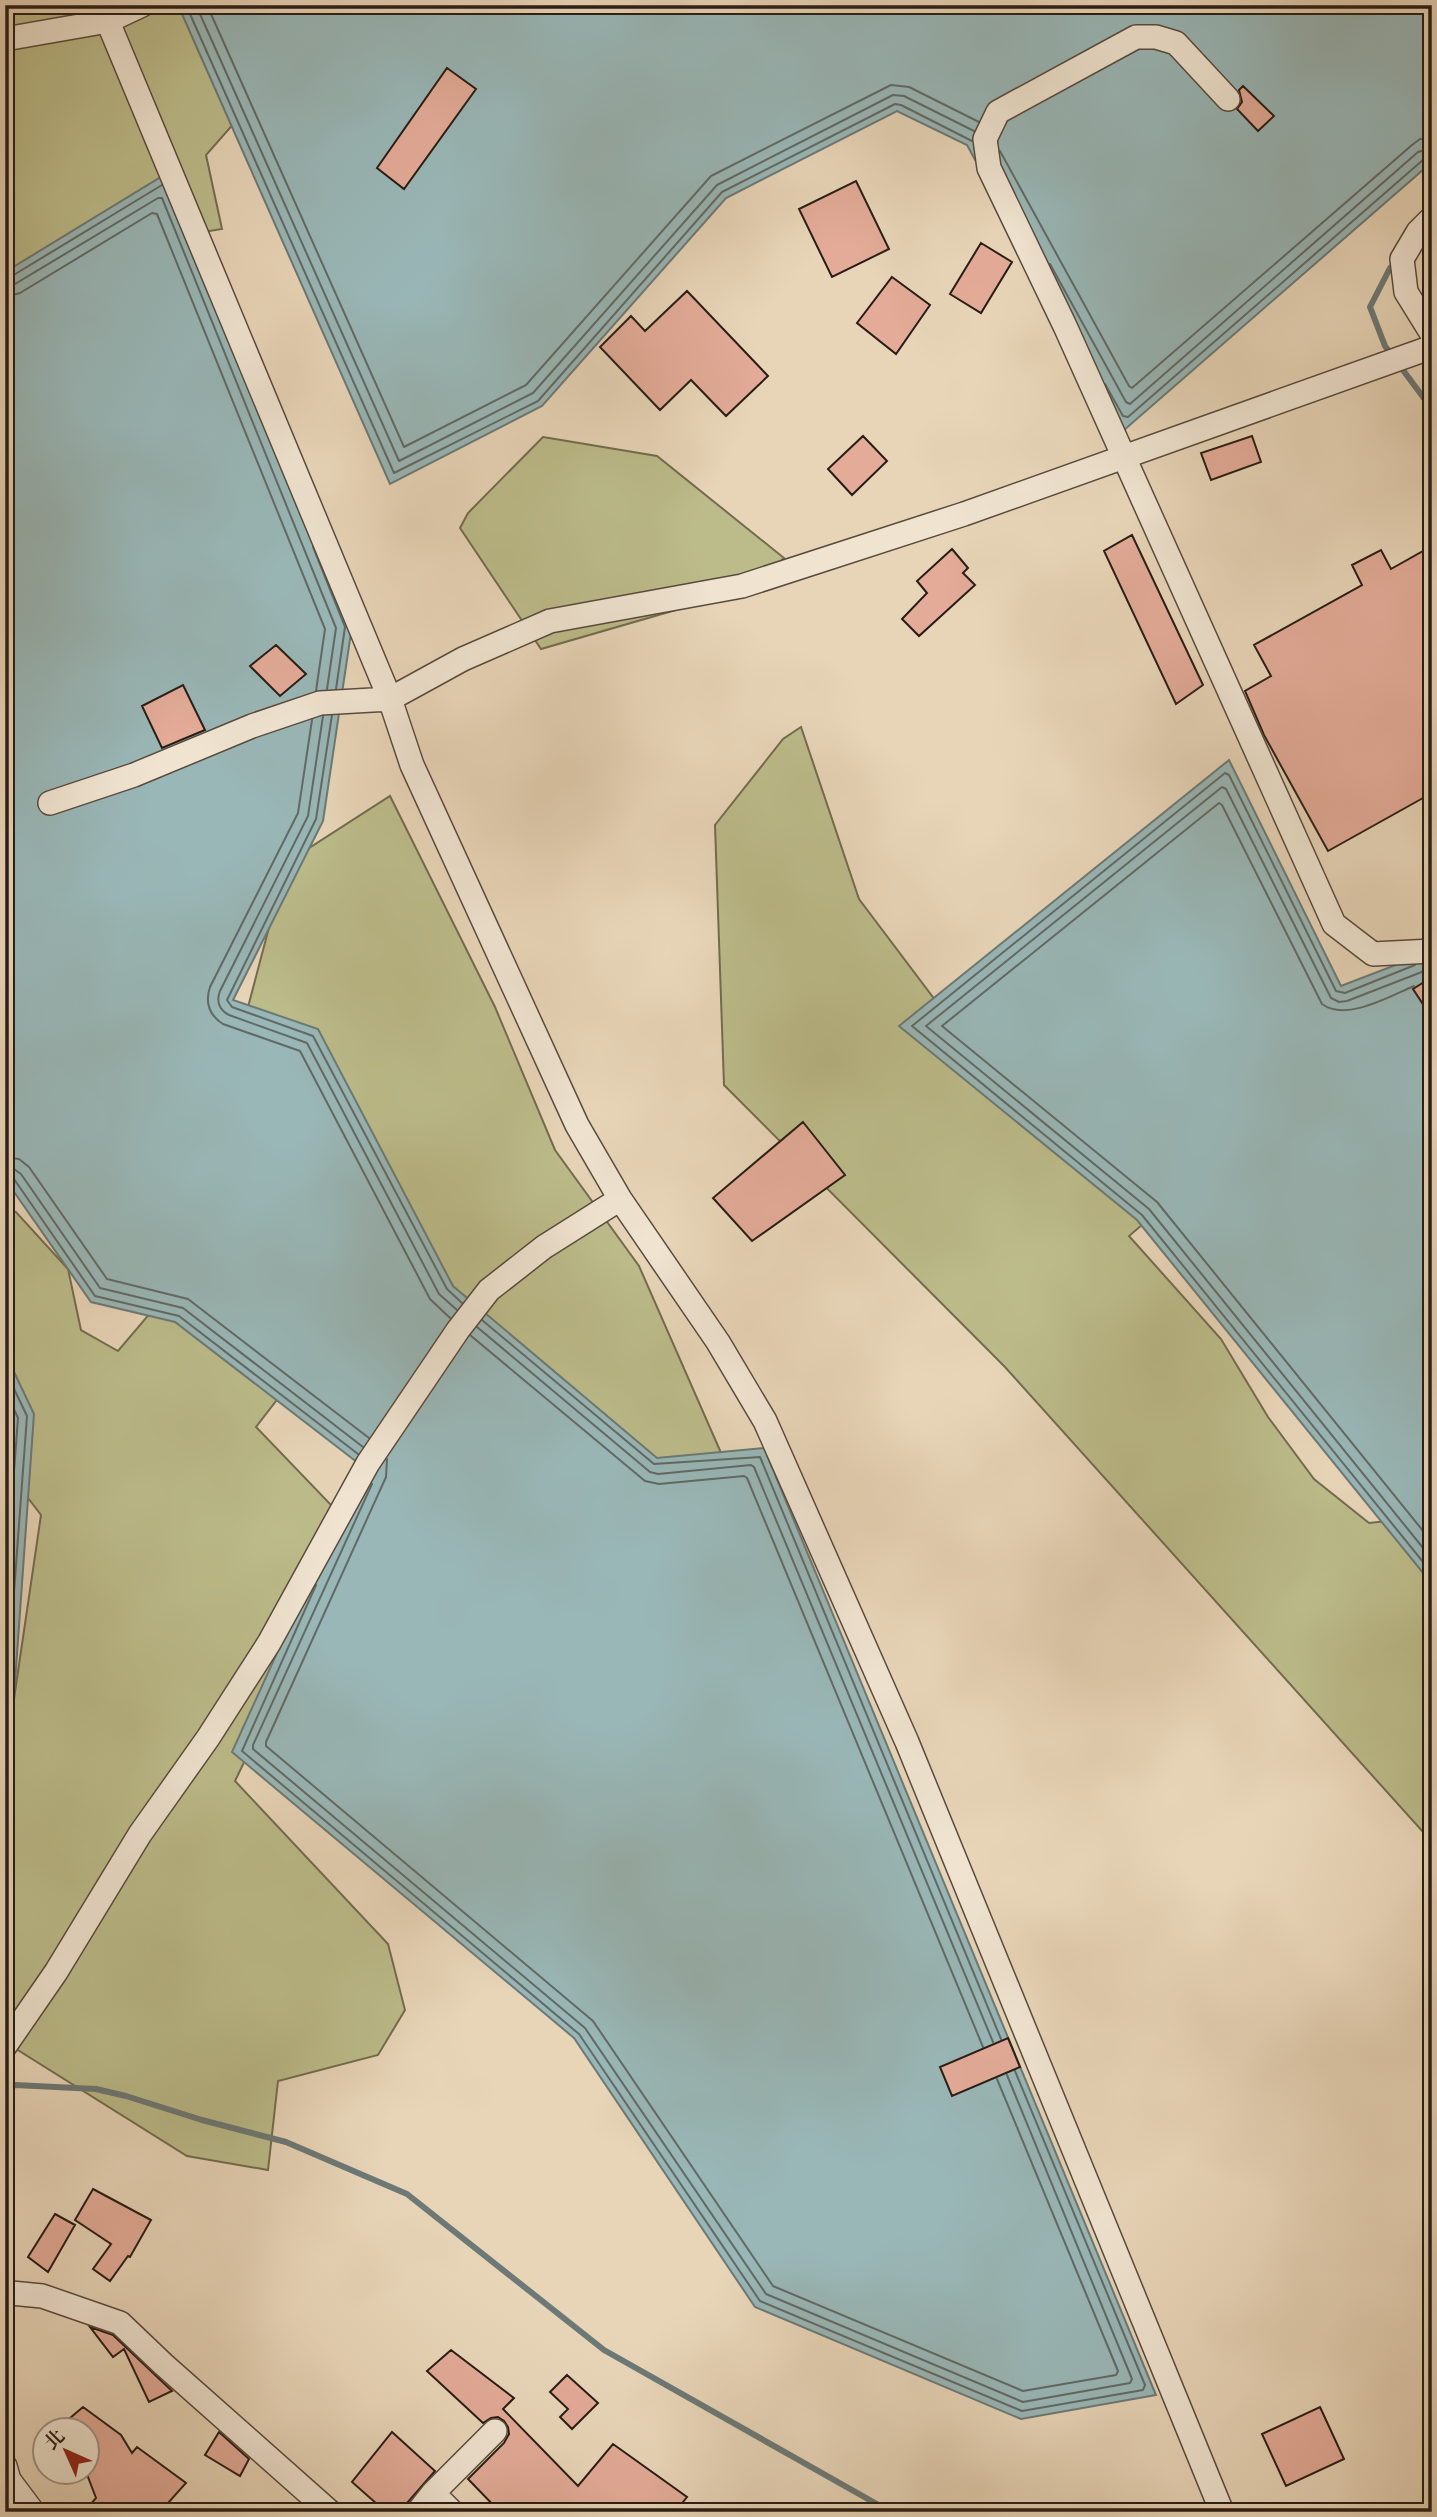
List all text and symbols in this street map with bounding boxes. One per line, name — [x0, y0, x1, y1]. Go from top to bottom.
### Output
north arrow — [32, 2416, 102, 2486]
text: 北 — [41, 2426, 69, 2454]

